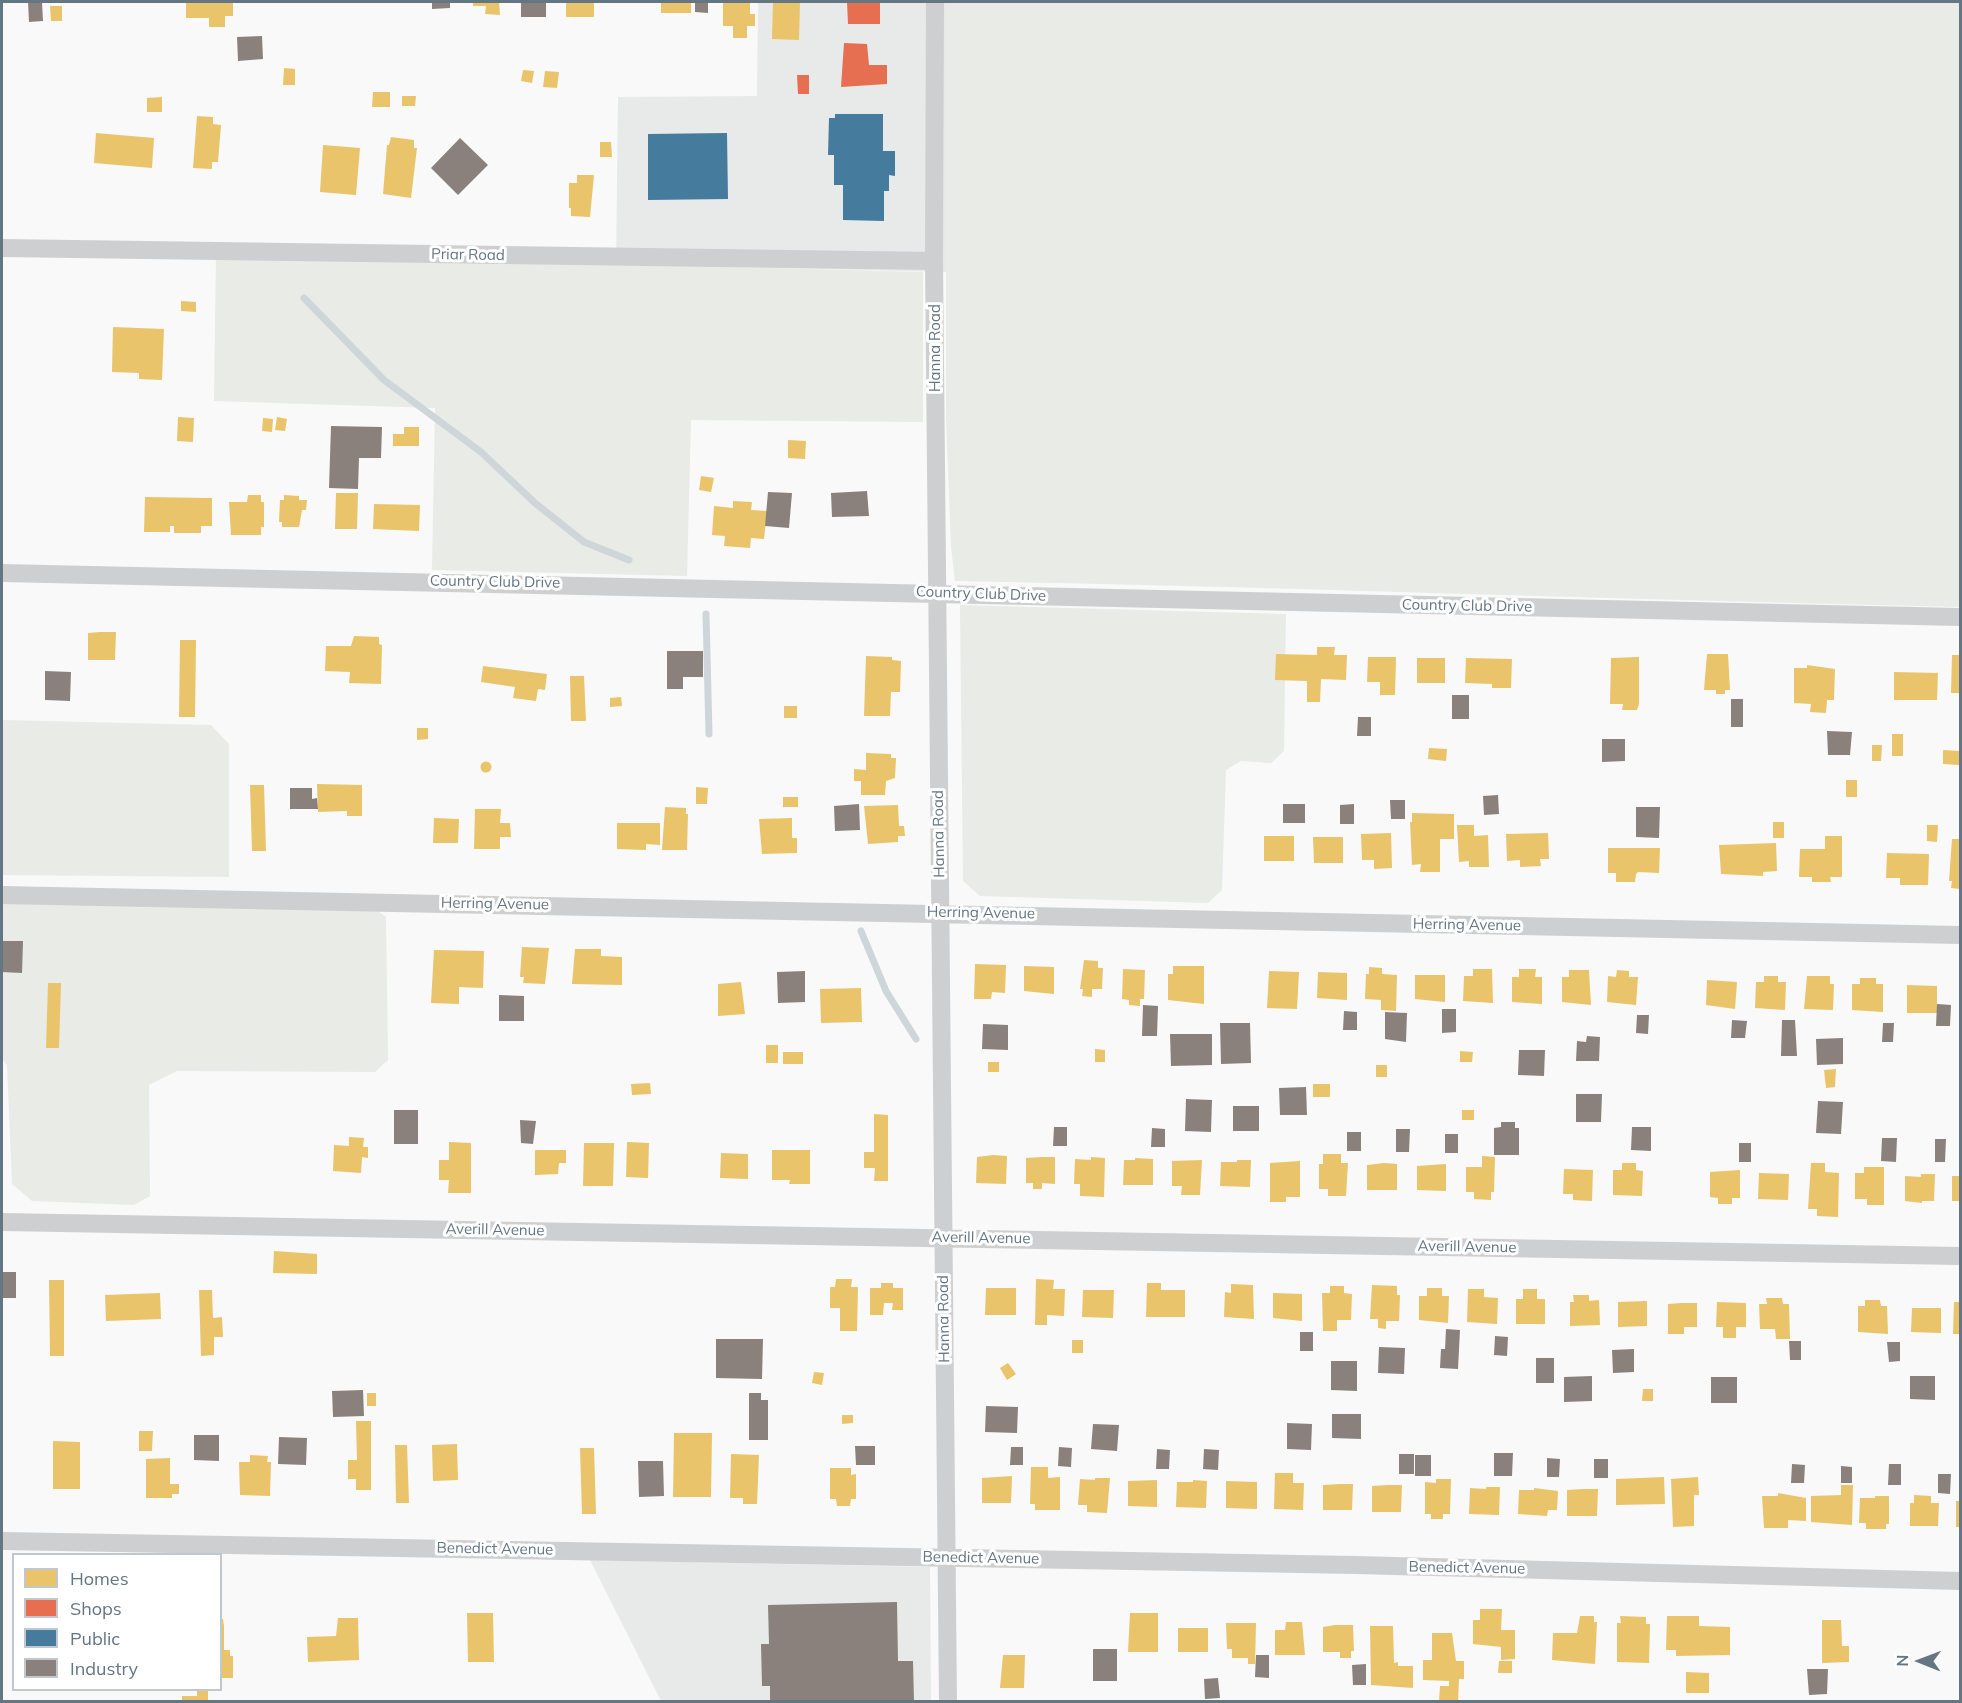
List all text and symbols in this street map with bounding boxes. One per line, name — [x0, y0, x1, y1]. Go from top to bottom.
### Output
street label: Priar Road — [431, 245, 505, 265]
street label: Hanna Road — [926, 304, 944, 392]
street label: Country Club Drive — [430, 572, 560, 592]
street label: Country Club Drive — [916, 583, 1046, 605]
street label: Country Club Drive — [1402, 596, 1532, 616]
street label: Hanna Road — [929, 790, 949, 878]
street label: Herring Avenue — [441, 894, 549, 914]
street label: Herring Avenue — [927, 903, 1035, 923]
street label: Herring Avenue — [1413, 915, 1521, 935]
street label: Averill Avenue — [445, 1220, 545, 1240]
street label: Averill Avenue — [931, 1228, 1031, 1248]
street label: Averill Avenue — [1417, 1237, 1517, 1257]
street label: Hanna Road — [934, 1275, 954, 1363]
street label: Benedict Avenue — [436, 1539, 554, 1559]
street label: Benedict Avenue — [922, 1548, 1040, 1568]
legend — [12, 1553, 222, 1691]
street label: Benedict Avenue — [1408, 1558, 1526, 1578]
text: Homes — [70, 1567, 129, 1590]
text: Shops — [70, 1597, 122, 1620]
text: Public — [70, 1627, 120, 1650]
north arrow — [1890, 1631, 1950, 1691]
text: N — [1892, 1654, 1912, 1667]
text: Industry — [70, 1657, 138, 1680]

